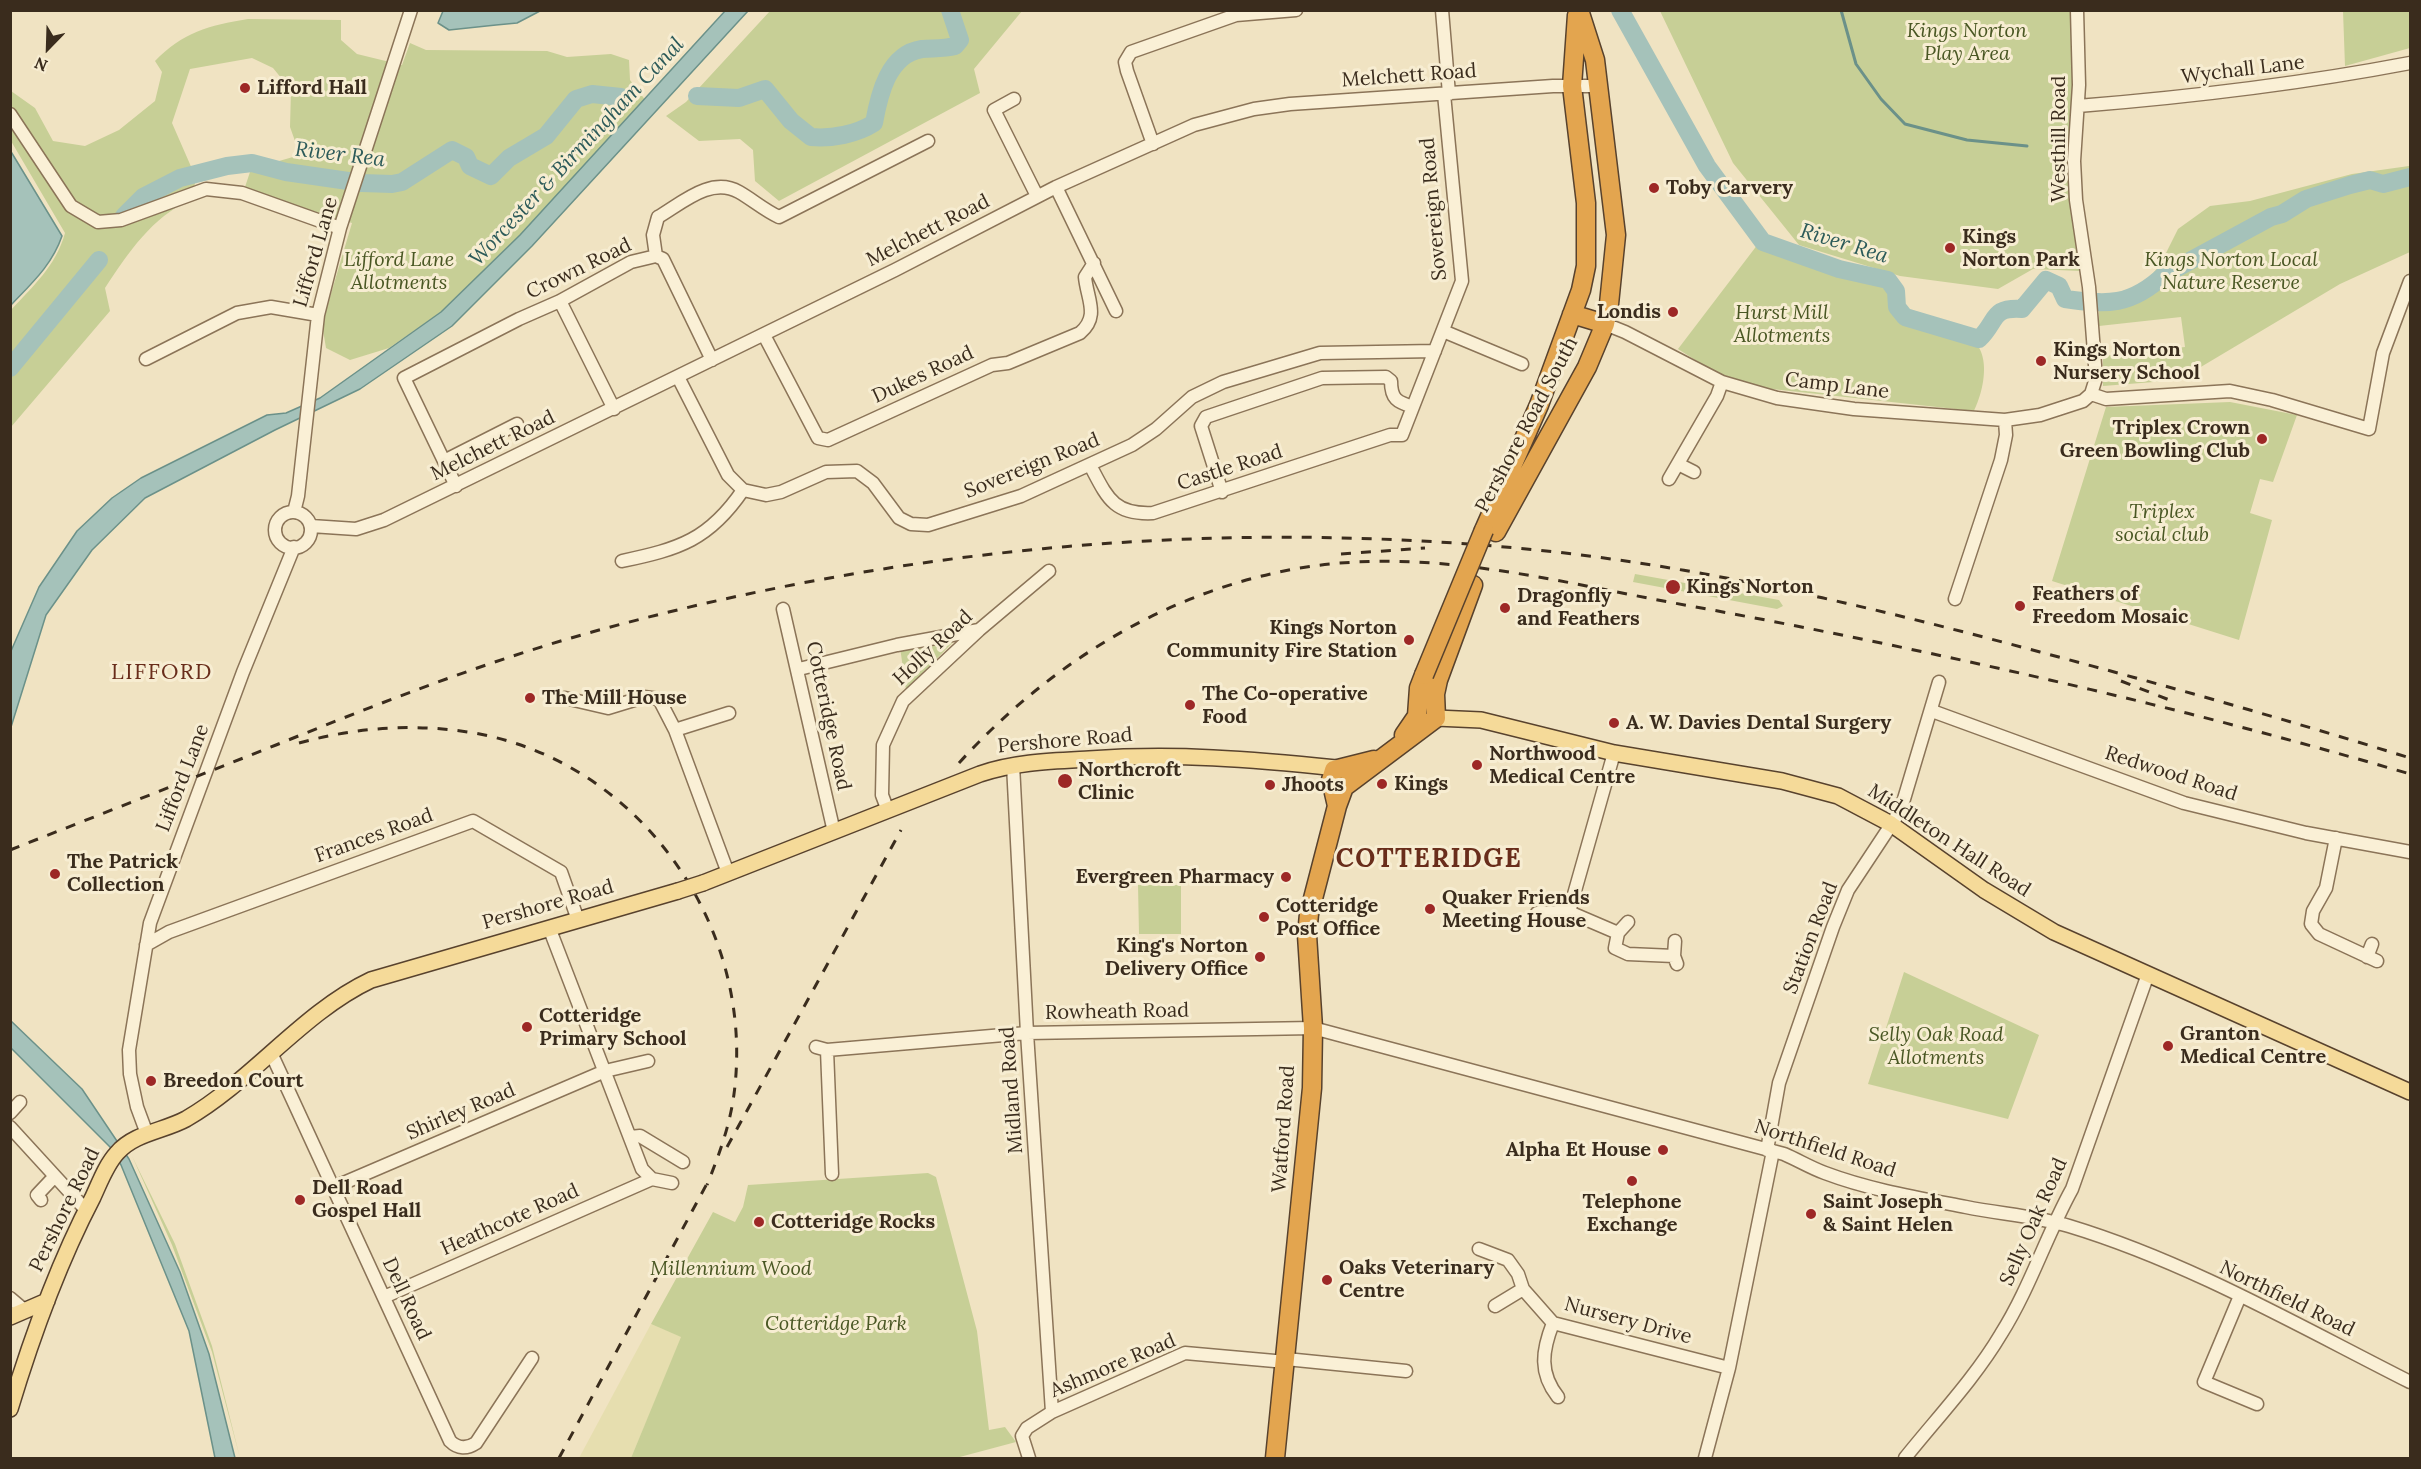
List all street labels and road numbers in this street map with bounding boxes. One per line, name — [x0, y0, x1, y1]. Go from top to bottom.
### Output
street label: Wychall Lane — [2180, 51, 2306, 89]
street label: Melchett Road — [1341, 59, 1477, 93]
street label: Westhill Road — [2047, 75, 2071, 203]
street label: Sovereign Road — [1416, 136, 1452, 282]
street label: Melchett Road — [862, 190, 994, 272]
street label: Lifford Lane — [289, 194, 343, 310]
street label: Crown Road — [523, 233, 635, 305]
street label: Pershore Road South — [1471, 333, 1583, 517]
street label: Dukes Road — [868, 341, 978, 409]
street label: Camp Lane — [1784, 368, 1890, 404]
street label: Melchett Road — [427, 406, 559, 486]
street label: Sovereign Road — [961, 428, 1103, 504]
street label: Castle Road — [1174, 440, 1286, 496]
street label: Holly Road — [888, 605, 978, 691]
street label: Cotteridge Road — [800, 639, 856, 793]
street label: Lifford Lane — [151, 721, 215, 835]
street label: Pershore Road — [997, 723, 1133, 759]
street label: Redwood Road — [2102, 741, 2240, 807]
street label: Middleton Hall Road — [1863, 779, 2035, 903]
street label: Frances Road — [312, 804, 436, 868]
street label: Pershore Road — [480, 875, 616, 935]
street label: Station Road — [1779, 879, 1843, 997]
street label: Rowheath Road — [1045, 999, 1189, 1025]
street label: Midland Road — [996, 1026, 1028, 1154]
street label: Watford Road — [1268, 1065, 1300, 1193]
street label: Shirley Road — [403, 1078, 519, 1146]
street label: Northfield Road — [1751, 1115, 1899, 1183]
street label: Pershore Road — [25, 1144, 105, 1276]
street label: Selly Oak Road — [1995, 1154, 2073, 1290]
street label: Heathcote Road — [437, 1179, 583, 1261]
street label: Dell Road — [376, 1254, 436, 1344]
street label: Northfield Road — [2215, 1256, 2359, 1342]
street label: Nursery Drive — [1562, 1292, 1694, 1350]
street label: Ashmore Road — [1046, 1329, 1180, 1403]

